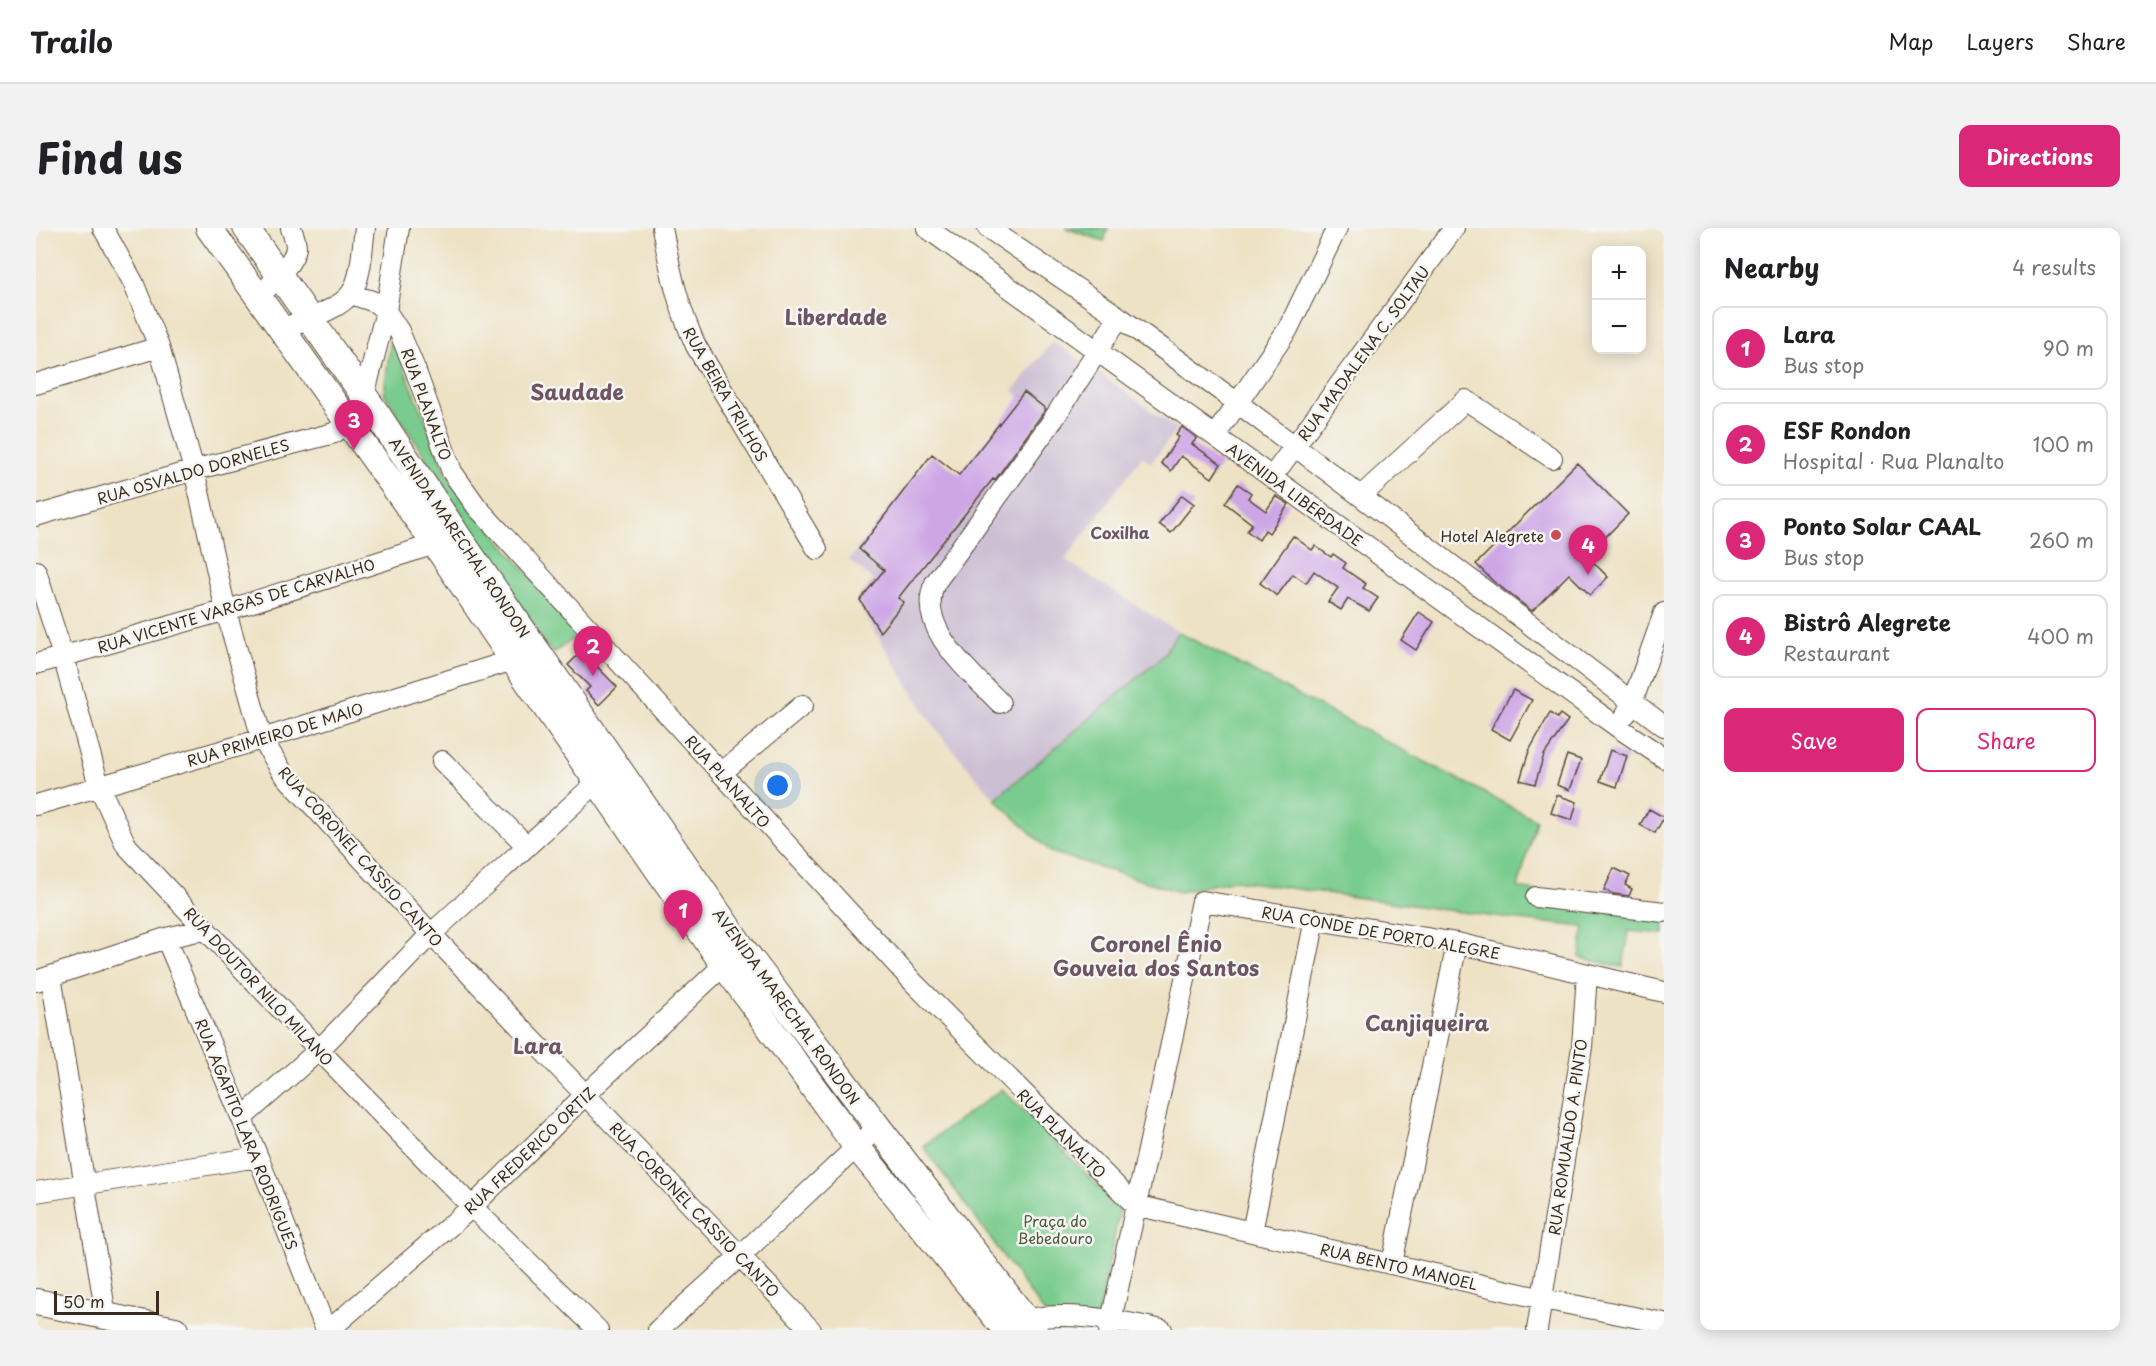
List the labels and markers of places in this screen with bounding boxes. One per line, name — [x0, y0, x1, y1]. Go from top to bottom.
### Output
pin: 3 — [334, 400, 374, 450]
place label: Hotel Alegrete — [1440, 524, 1544, 547]
pin: 4 — [1568, 526, 1608, 575]
marker: Hotel Alegrete — [1549, 528, 1563, 542]
pin: 2 — [574, 626, 612, 676]
pin: 1 — [664, 890, 702, 940]

